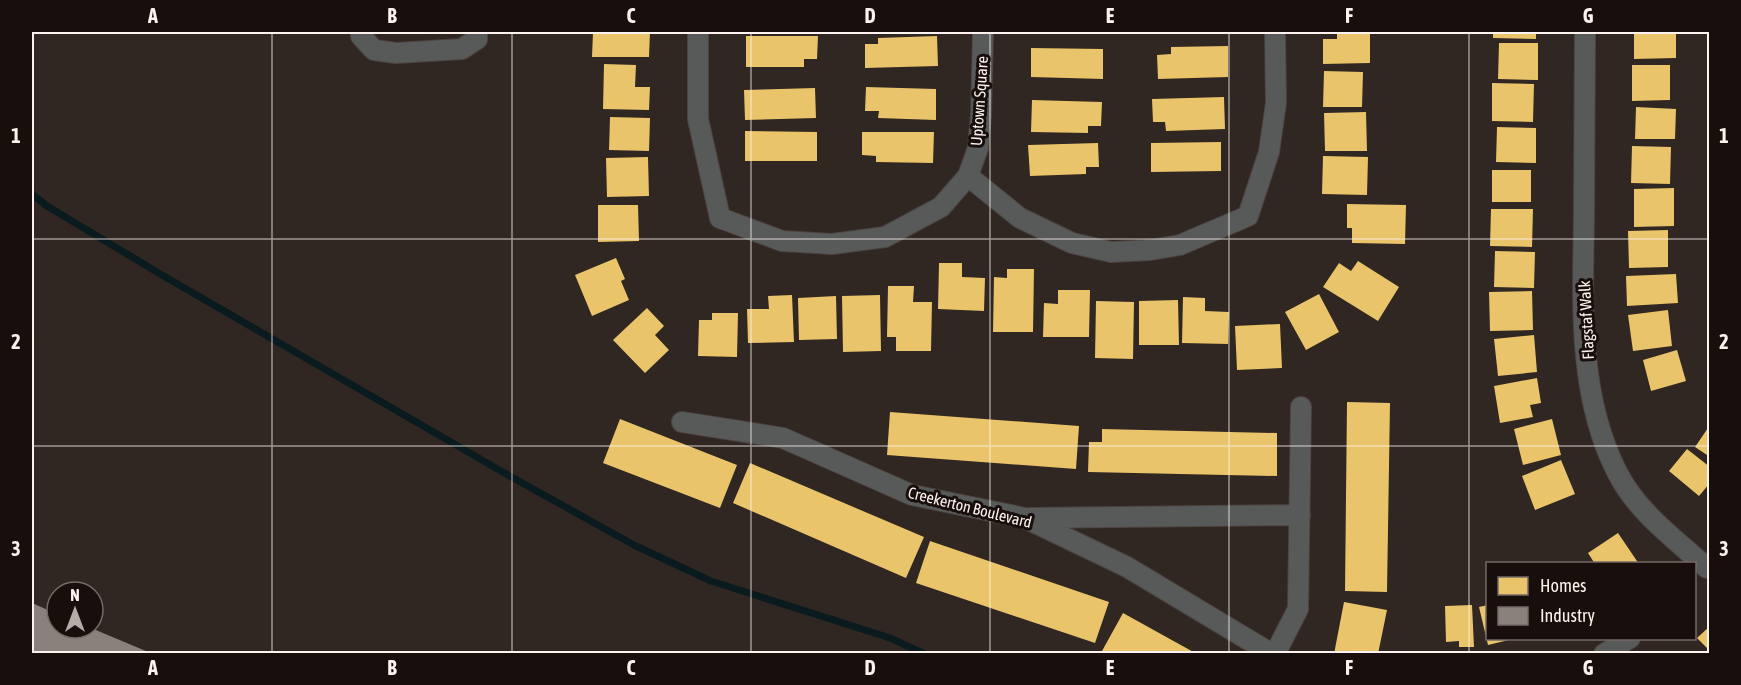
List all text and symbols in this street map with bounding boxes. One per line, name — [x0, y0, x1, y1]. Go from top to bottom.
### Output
text: A — [147, 4, 158, 27]
text: B — [387, 4, 397, 27]
text: C — [627, 4, 636, 27]
text: D — [864, 4, 876, 27]
text: E — [1106, 4, 1115, 27]
text: F — [1345, 4, 1353, 27]
text: G — [1583, 4, 1594, 27]
street label: Uptown Square — [967, 56, 992, 146]
text: 1 — [11, 124, 21, 147]
text: 1 — [1719, 124, 1729, 147]
street label: Flagstaf Walk — [1575, 280, 1598, 360]
text: 2 — [11, 330, 21, 353]
text: 2 — [1719, 330, 1729, 353]
street label: Creekerton Boulevard — [906, 483, 1034, 531]
text: 3 — [11, 537, 21, 560]
text: 3 — [1719, 537, 1729, 560]
legend — [1486, 562, 1696, 640]
text: Homes — [1540, 575, 1586, 596]
north arrow — [45, 580, 105, 640]
text: N — [70, 586, 80, 604]
text: Industry — [1540, 605, 1595, 626]
text: A — [147, 656, 158, 679]
text: B — [387, 656, 397, 679]
text: C — [627, 656, 636, 679]
text: D — [864, 656, 876, 679]
text: E — [1106, 656, 1115, 679]
text: F — [1345, 656, 1353, 679]
text: G — [1583, 656, 1594, 679]

